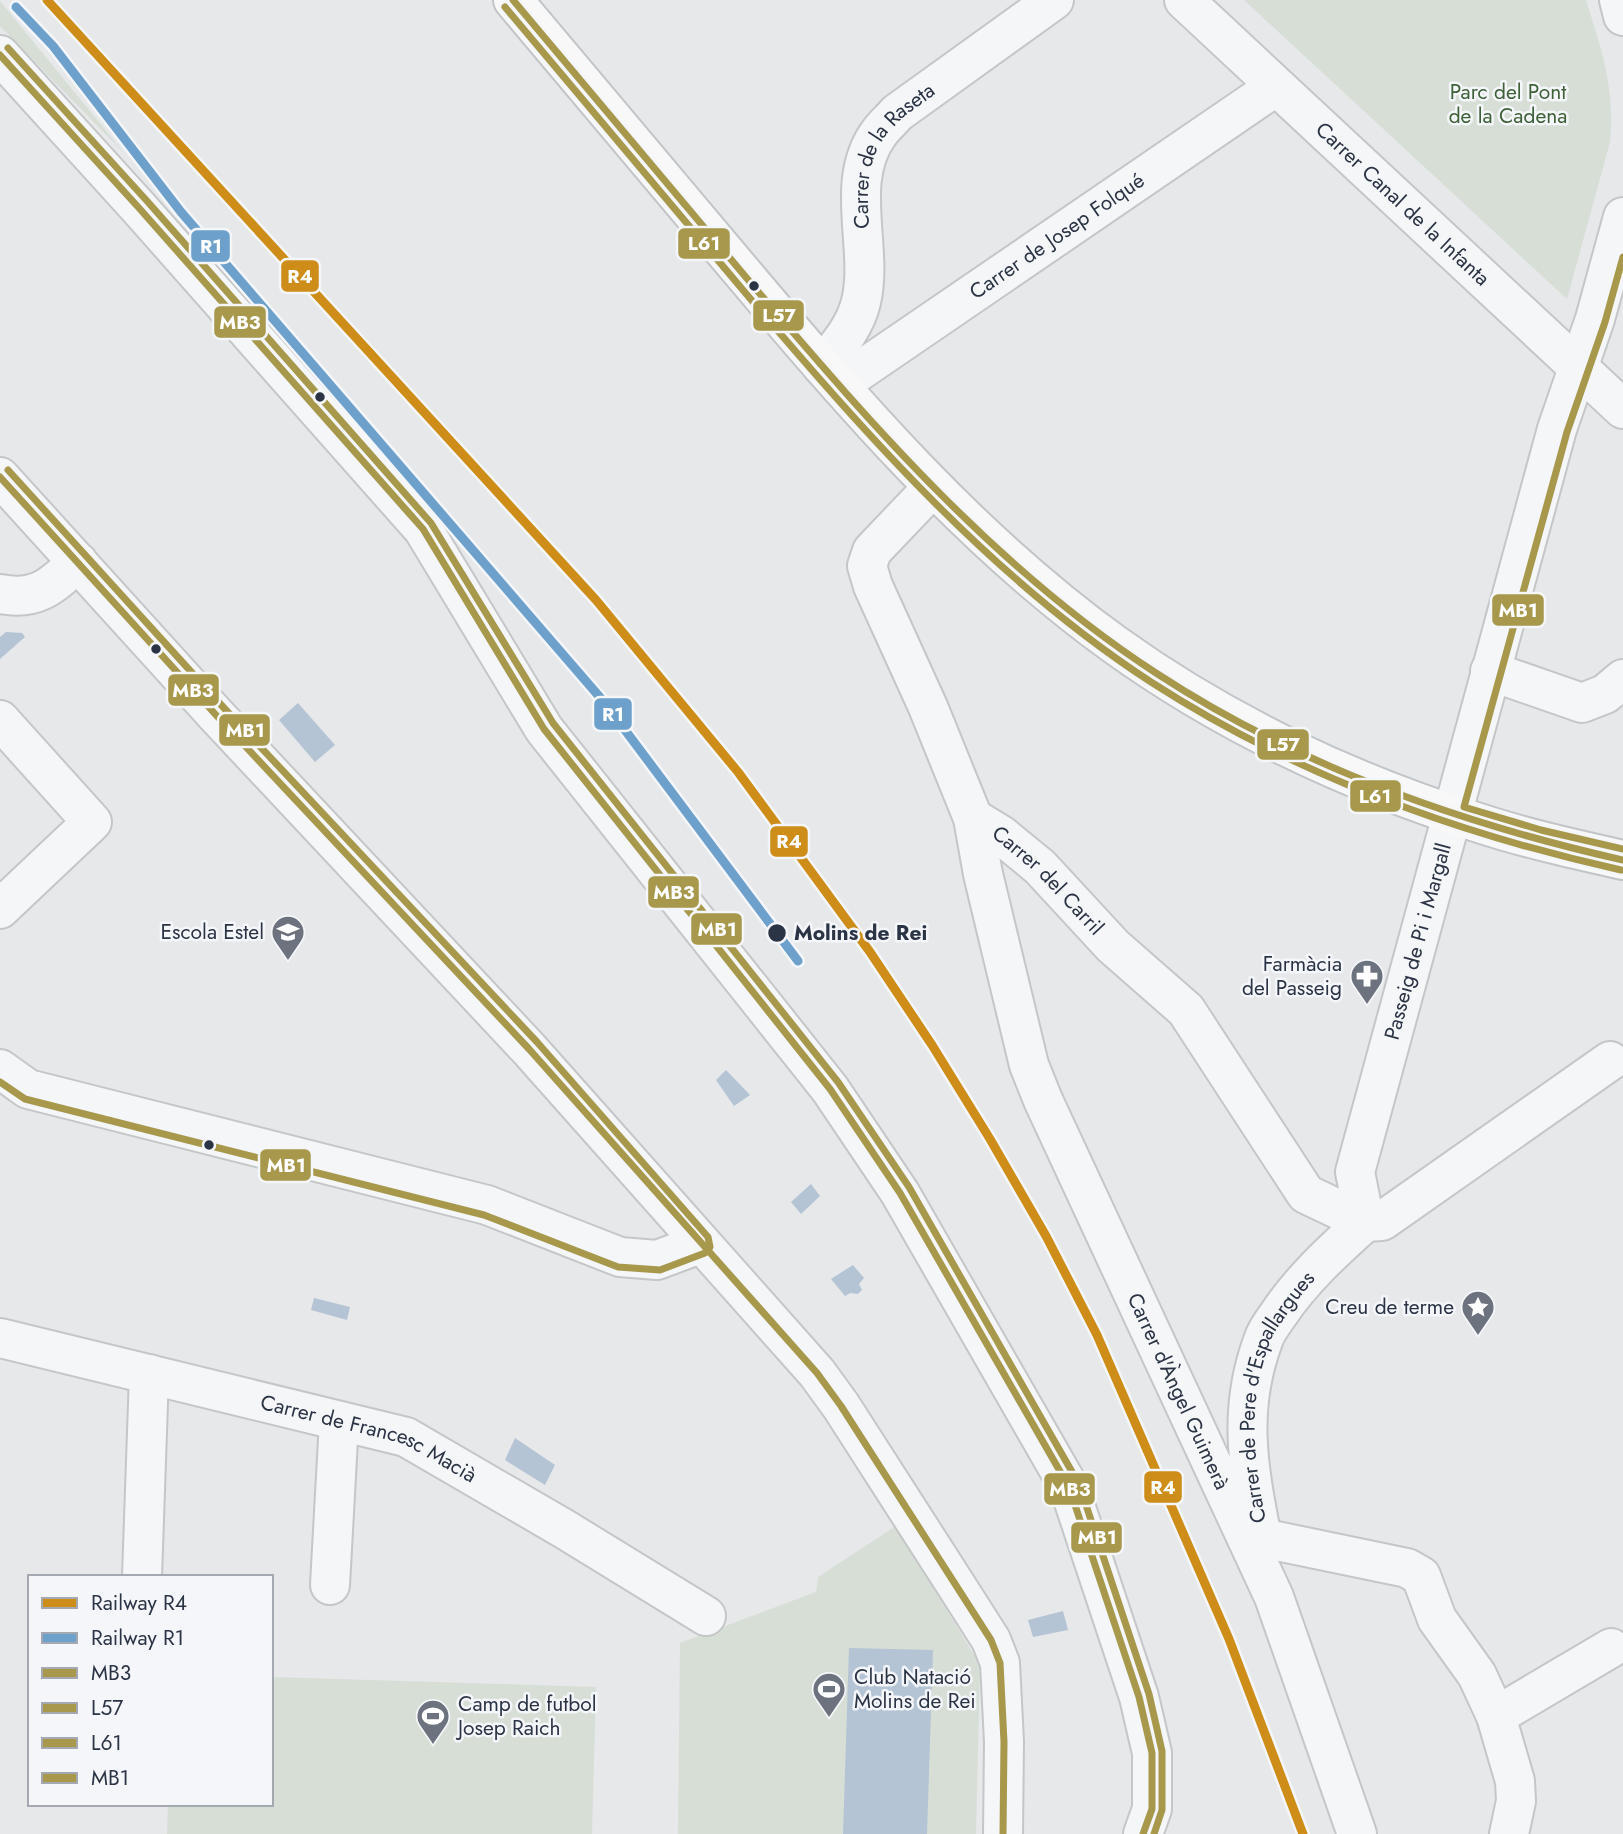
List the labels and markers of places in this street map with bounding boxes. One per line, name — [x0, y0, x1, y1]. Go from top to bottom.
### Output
unlabelled marker — [747, 279, 761, 293]
unlabelled marker — [313, 390, 327, 404]
unlabelled marker — [149, 642, 163, 656]
school or university icon: Escola Estel — [269, 913, 307, 962]
place label: Escola Estel — [161, 917, 264, 947]
place label: Molins de Rei — [794, 918, 927, 948]
marker: Molins de Rei — [766, 922, 788, 944]
place label: Farmàcia del Passeig — [1242, 949, 1342, 1003]
pharmacy icon: Farmàcia del Passeig — [1348, 957, 1386, 1006]
unlabelled marker — [202, 1138, 216, 1152]
place icon: Creu de terme — [1459, 1288, 1497, 1337]
place label: Creu de terme — [1325, 1292, 1454, 1322]
place label: Club Natació Molins de Rei — [854, 1662, 976, 1716]
sports icon: Club Natació Molins de Rei — [810, 1670, 848, 1719]
place label: Camp de futbol Josep Raich — [455, 1689, 597, 1743]
sports icon: Camp de futbol Josep Raich — [414, 1697, 452, 1746]

